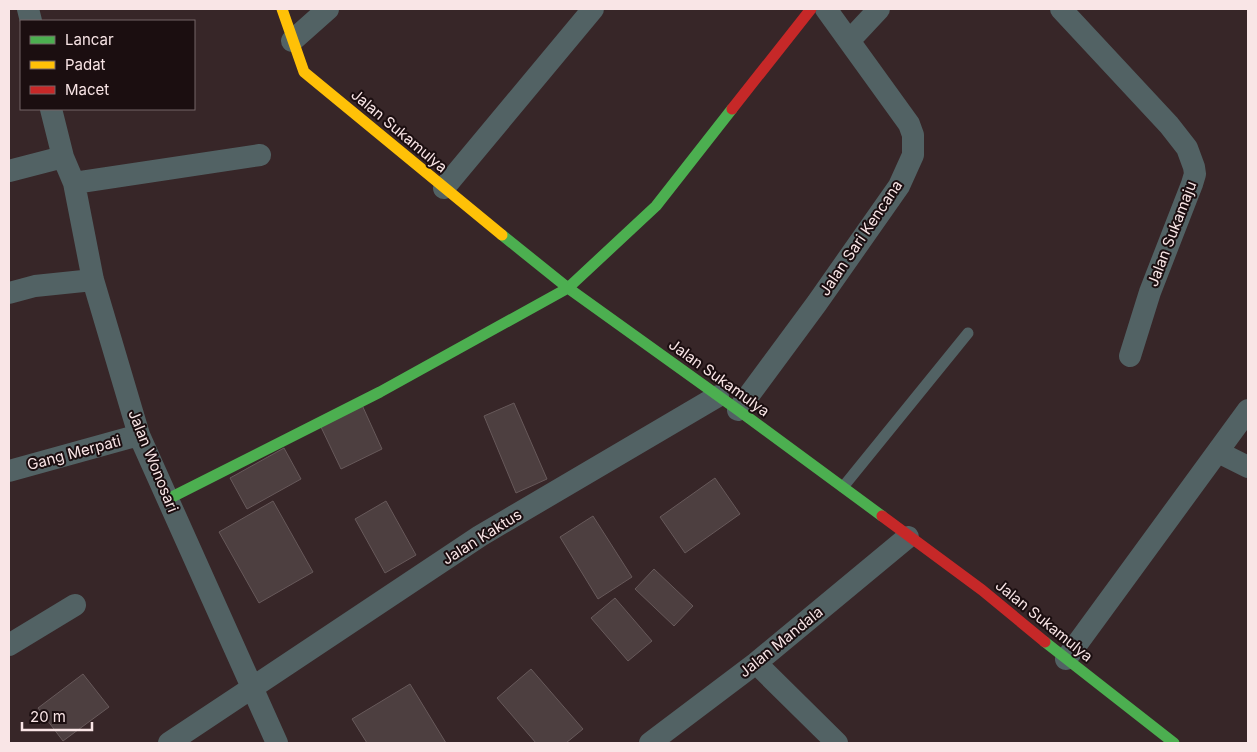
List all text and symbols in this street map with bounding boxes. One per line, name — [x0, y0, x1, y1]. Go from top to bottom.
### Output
legend — [20, 20, 195, 110]
text: Lancar — [65, 30, 114, 49]
text: Padat — [65, 55, 106, 74]
text: Macet — [65, 80, 109, 99]
street label: Jalan Sukamulya — [347, 85, 451, 176]
street label: Jalan Sari Kencana — [815, 176, 906, 299]
street label: Jalan Sukamaju — [1143, 178, 1200, 289]
street label: Jalan Sukamulya — [665, 335, 773, 420]
street label: Jalan Wonosari — [124, 407, 183, 515]
street label: Gang Merpati — [25, 431, 123, 474]
street label: Jalan Kaktus — [438, 504, 525, 569]
street label: Jalan Sukamulya — [992, 576, 1097, 666]
street label: Jalan Mandala — [735, 602, 827, 681]
scale bar — [22, 700, 92, 732]
text: 20 m — [30, 707, 66, 726]

